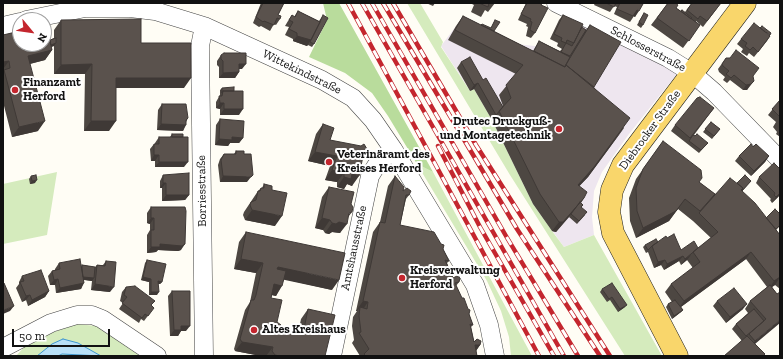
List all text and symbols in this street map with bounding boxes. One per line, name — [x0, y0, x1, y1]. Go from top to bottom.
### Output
north arrow — [12, 12, 52, 52]
street label: Schlosserstraße — [608, 23, 688, 75]
text: N — [34, 31, 50, 44]
street label: Wittekindstraße — [260, 47, 344, 97]
place label: Finanzamt Herford — [23, 76, 81, 104]
marker: Finanzamt Herford — [10, 85, 20, 95]
street label: Diebrocker Straße — [616, 87, 684, 173]
place label: Drutec Druckguß- und Montagetechnik — [440, 115, 551, 143]
marker: Drutec Druckguß- und Montagetechnik — [554, 124, 564, 134]
place label: Veterinäramt des Kreises Herford — [337, 148, 430, 176]
street label: Borriesstraße — [194, 155, 210, 227]
marker: Veterinäramt des Kreises Herford — [324, 157, 334, 167]
street label: Amtshausstraße — [338, 204, 370, 292]
place label: Kreisverwaltung Herford — [410, 264, 500, 292]
marker: Kreisverwaltung Herford — [397, 273, 407, 283]
scale bar — [14, 321, 112, 347]
place label: Altes Kreishaus — [262, 323, 346, 337]
marker: Altes Kreishaus — [249, 325, 259, 335]
text: 50 m — [19, 329, 45, 343]

